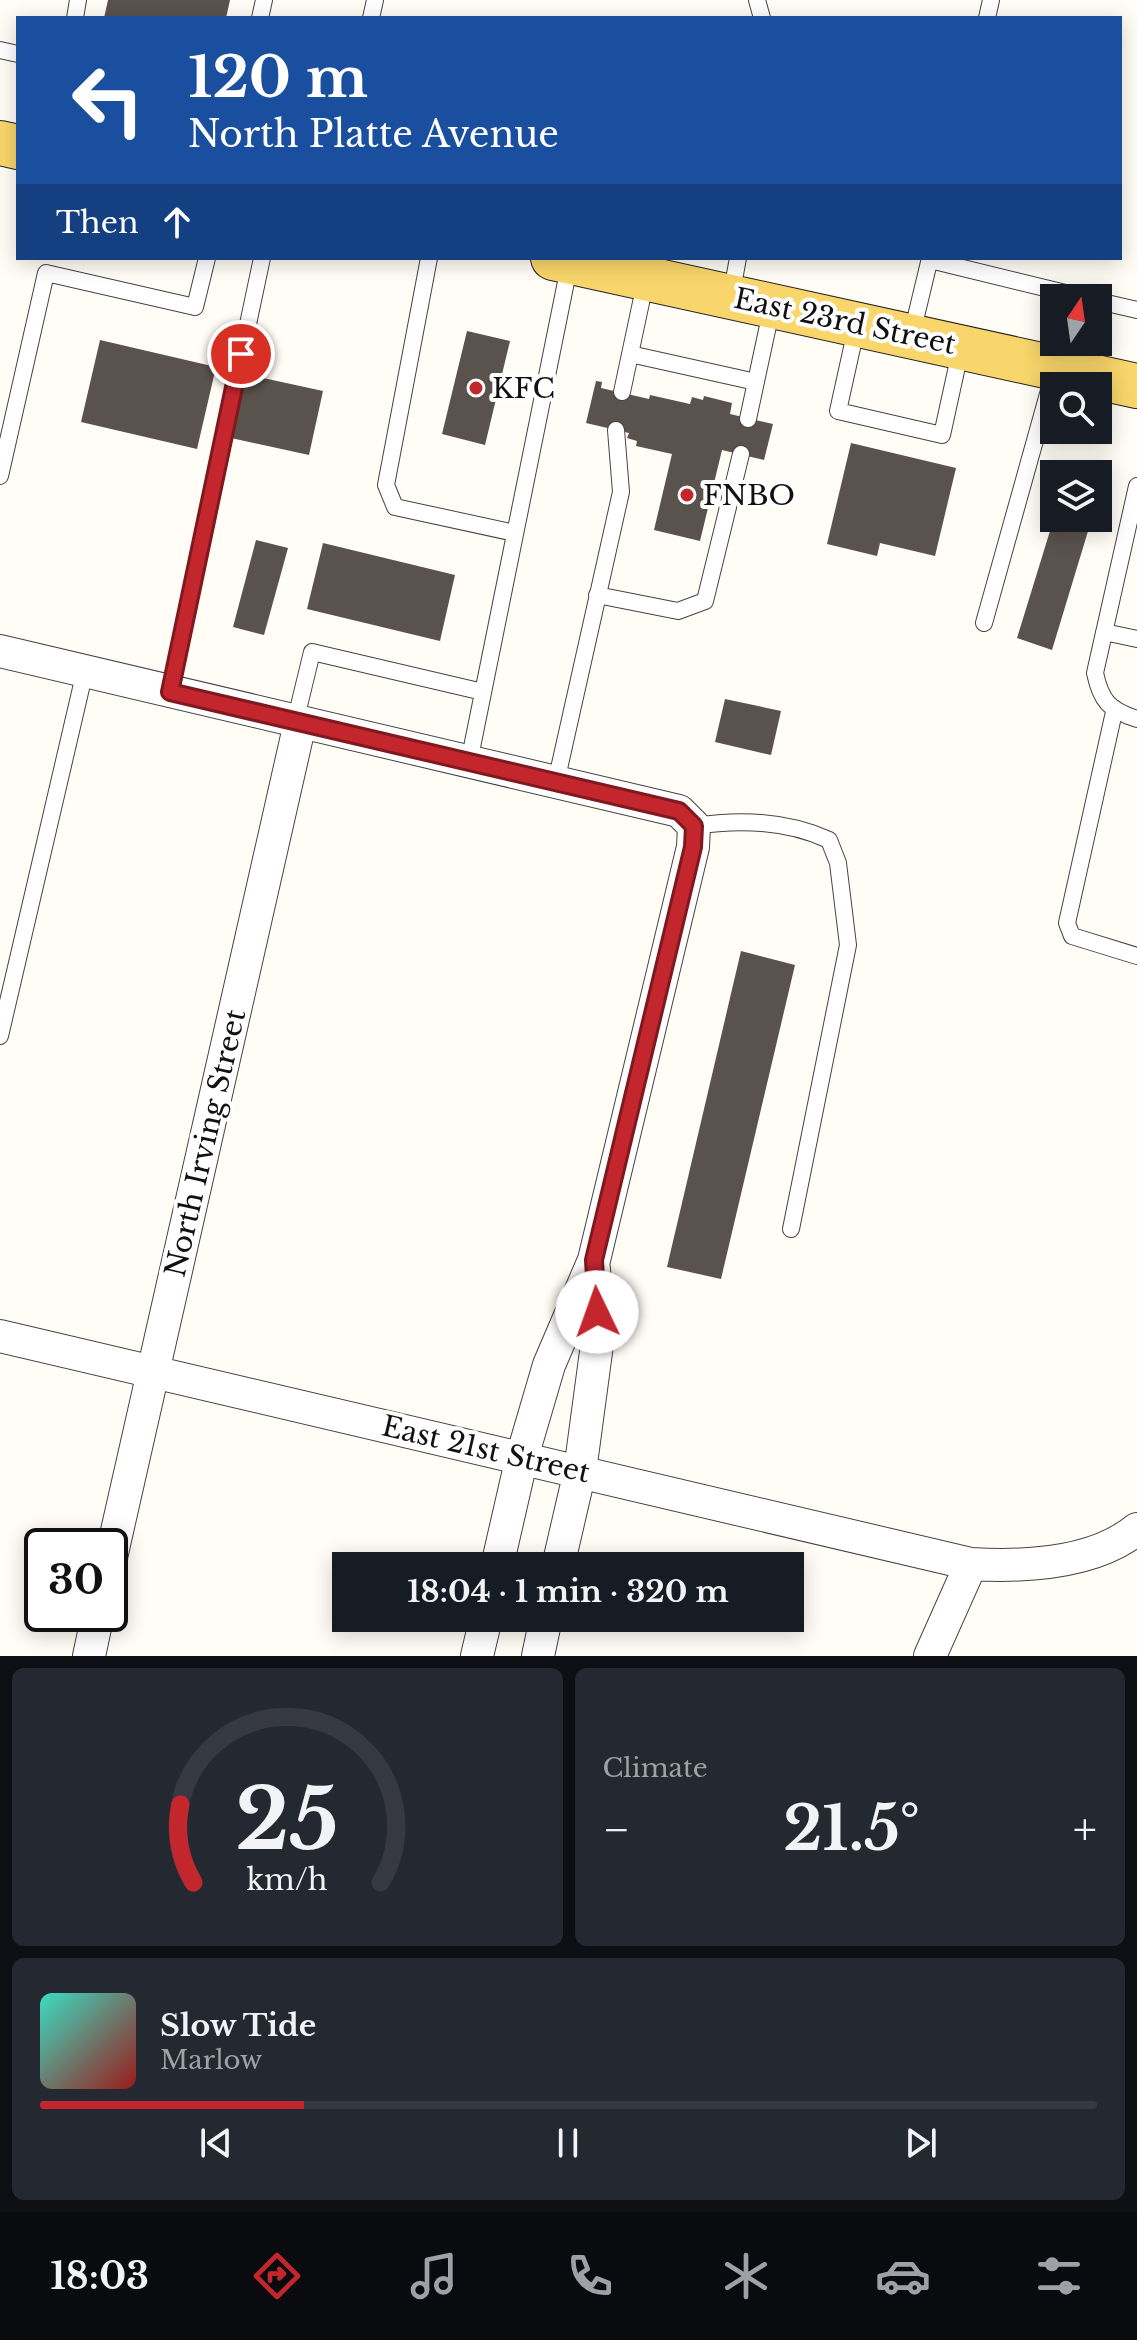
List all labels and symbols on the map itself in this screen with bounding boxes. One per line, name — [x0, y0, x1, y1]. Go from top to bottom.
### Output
street label: East 23rd Street — [731, 281, 959, 362]
north arrow — [1040, 284, 1112, 356]
pin — [207, 320, 275, 388]
place label: KFC — [492, 371, 555, 406]
marker: KFC — [467, 379, 485, 397]
place label: FNBO — [703, 478, 795, 513]
marker: FNBO — [678, 486, 696, 504]
street label: North Irving Street — [158, 1005, 253, 1280]
position arrow — [555, 1270, 639, 1354]
street label: East 21st Street — [378, 1409, 594, 1491]
speed limit sign: 30 — [24, 1528, 128, 1632]

